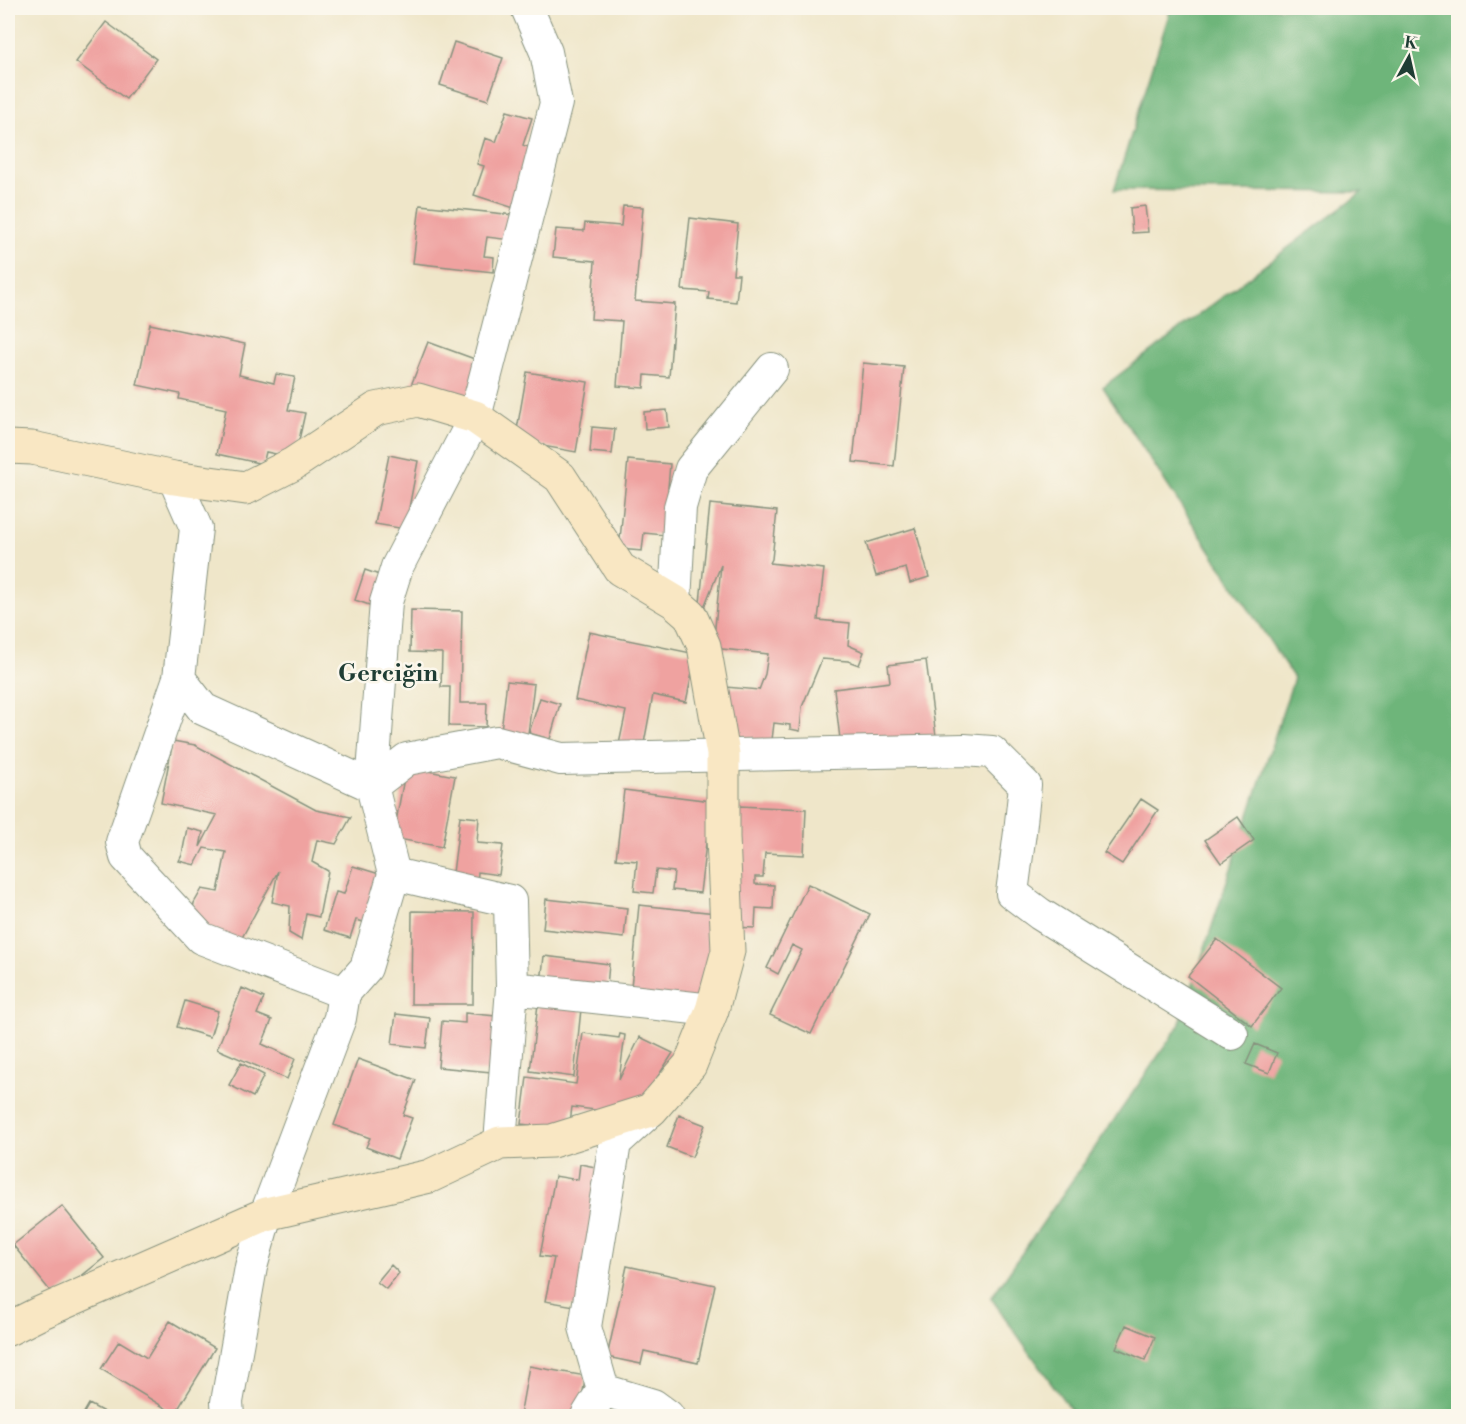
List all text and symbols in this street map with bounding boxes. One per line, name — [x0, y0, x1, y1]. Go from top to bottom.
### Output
north arrow — [1379, 27, 1439, 87]
text: K — [1403, 32, 1420, 54]
district label: Gerciğin — [338, 659, 438, 689]

